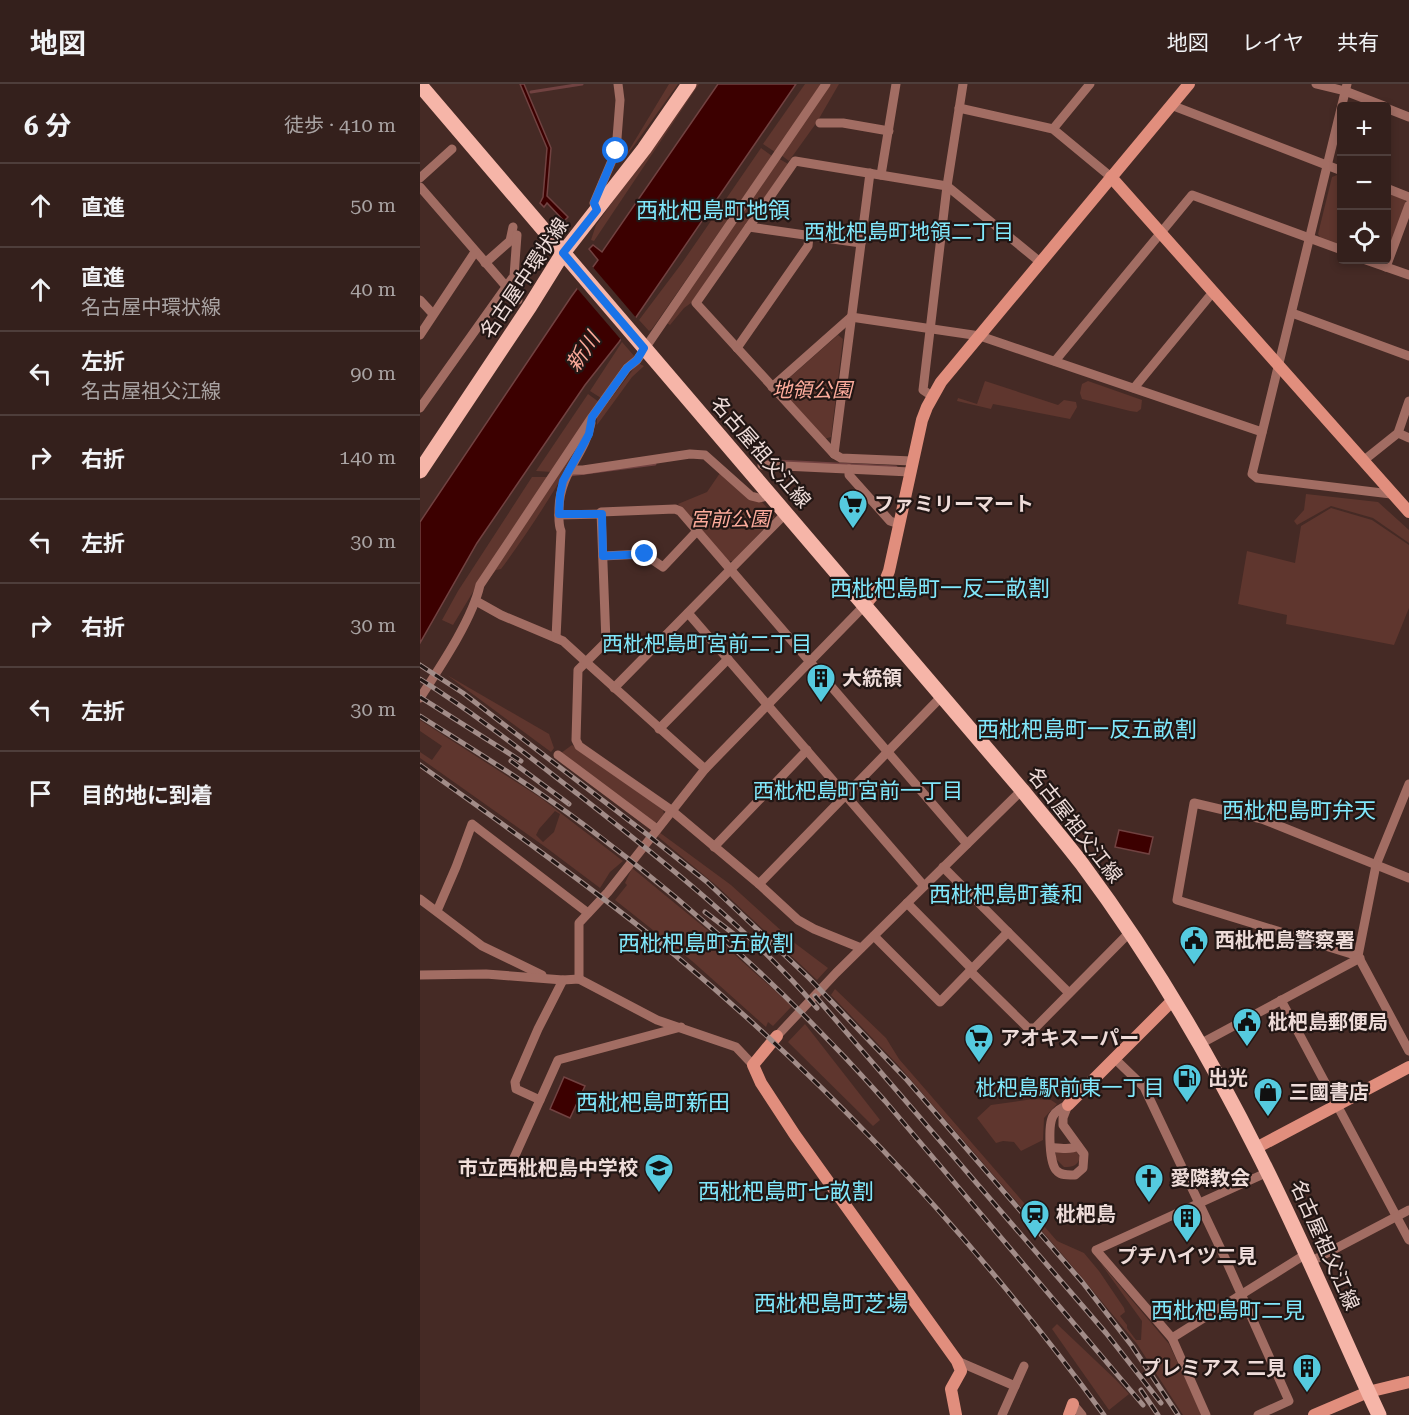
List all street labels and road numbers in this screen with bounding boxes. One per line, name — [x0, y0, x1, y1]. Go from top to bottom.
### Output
street label: 名古屋中環状線 — [475, 213, 573, 343]
street label: 名古屋祖父江線 — [706, 391, 816, 513]
street label: 名古屋祖父江線 — [1022, 762, 1128, 888]
street label: 名古屋祖父江線 — [1286, 1176, 1364, 1314]

